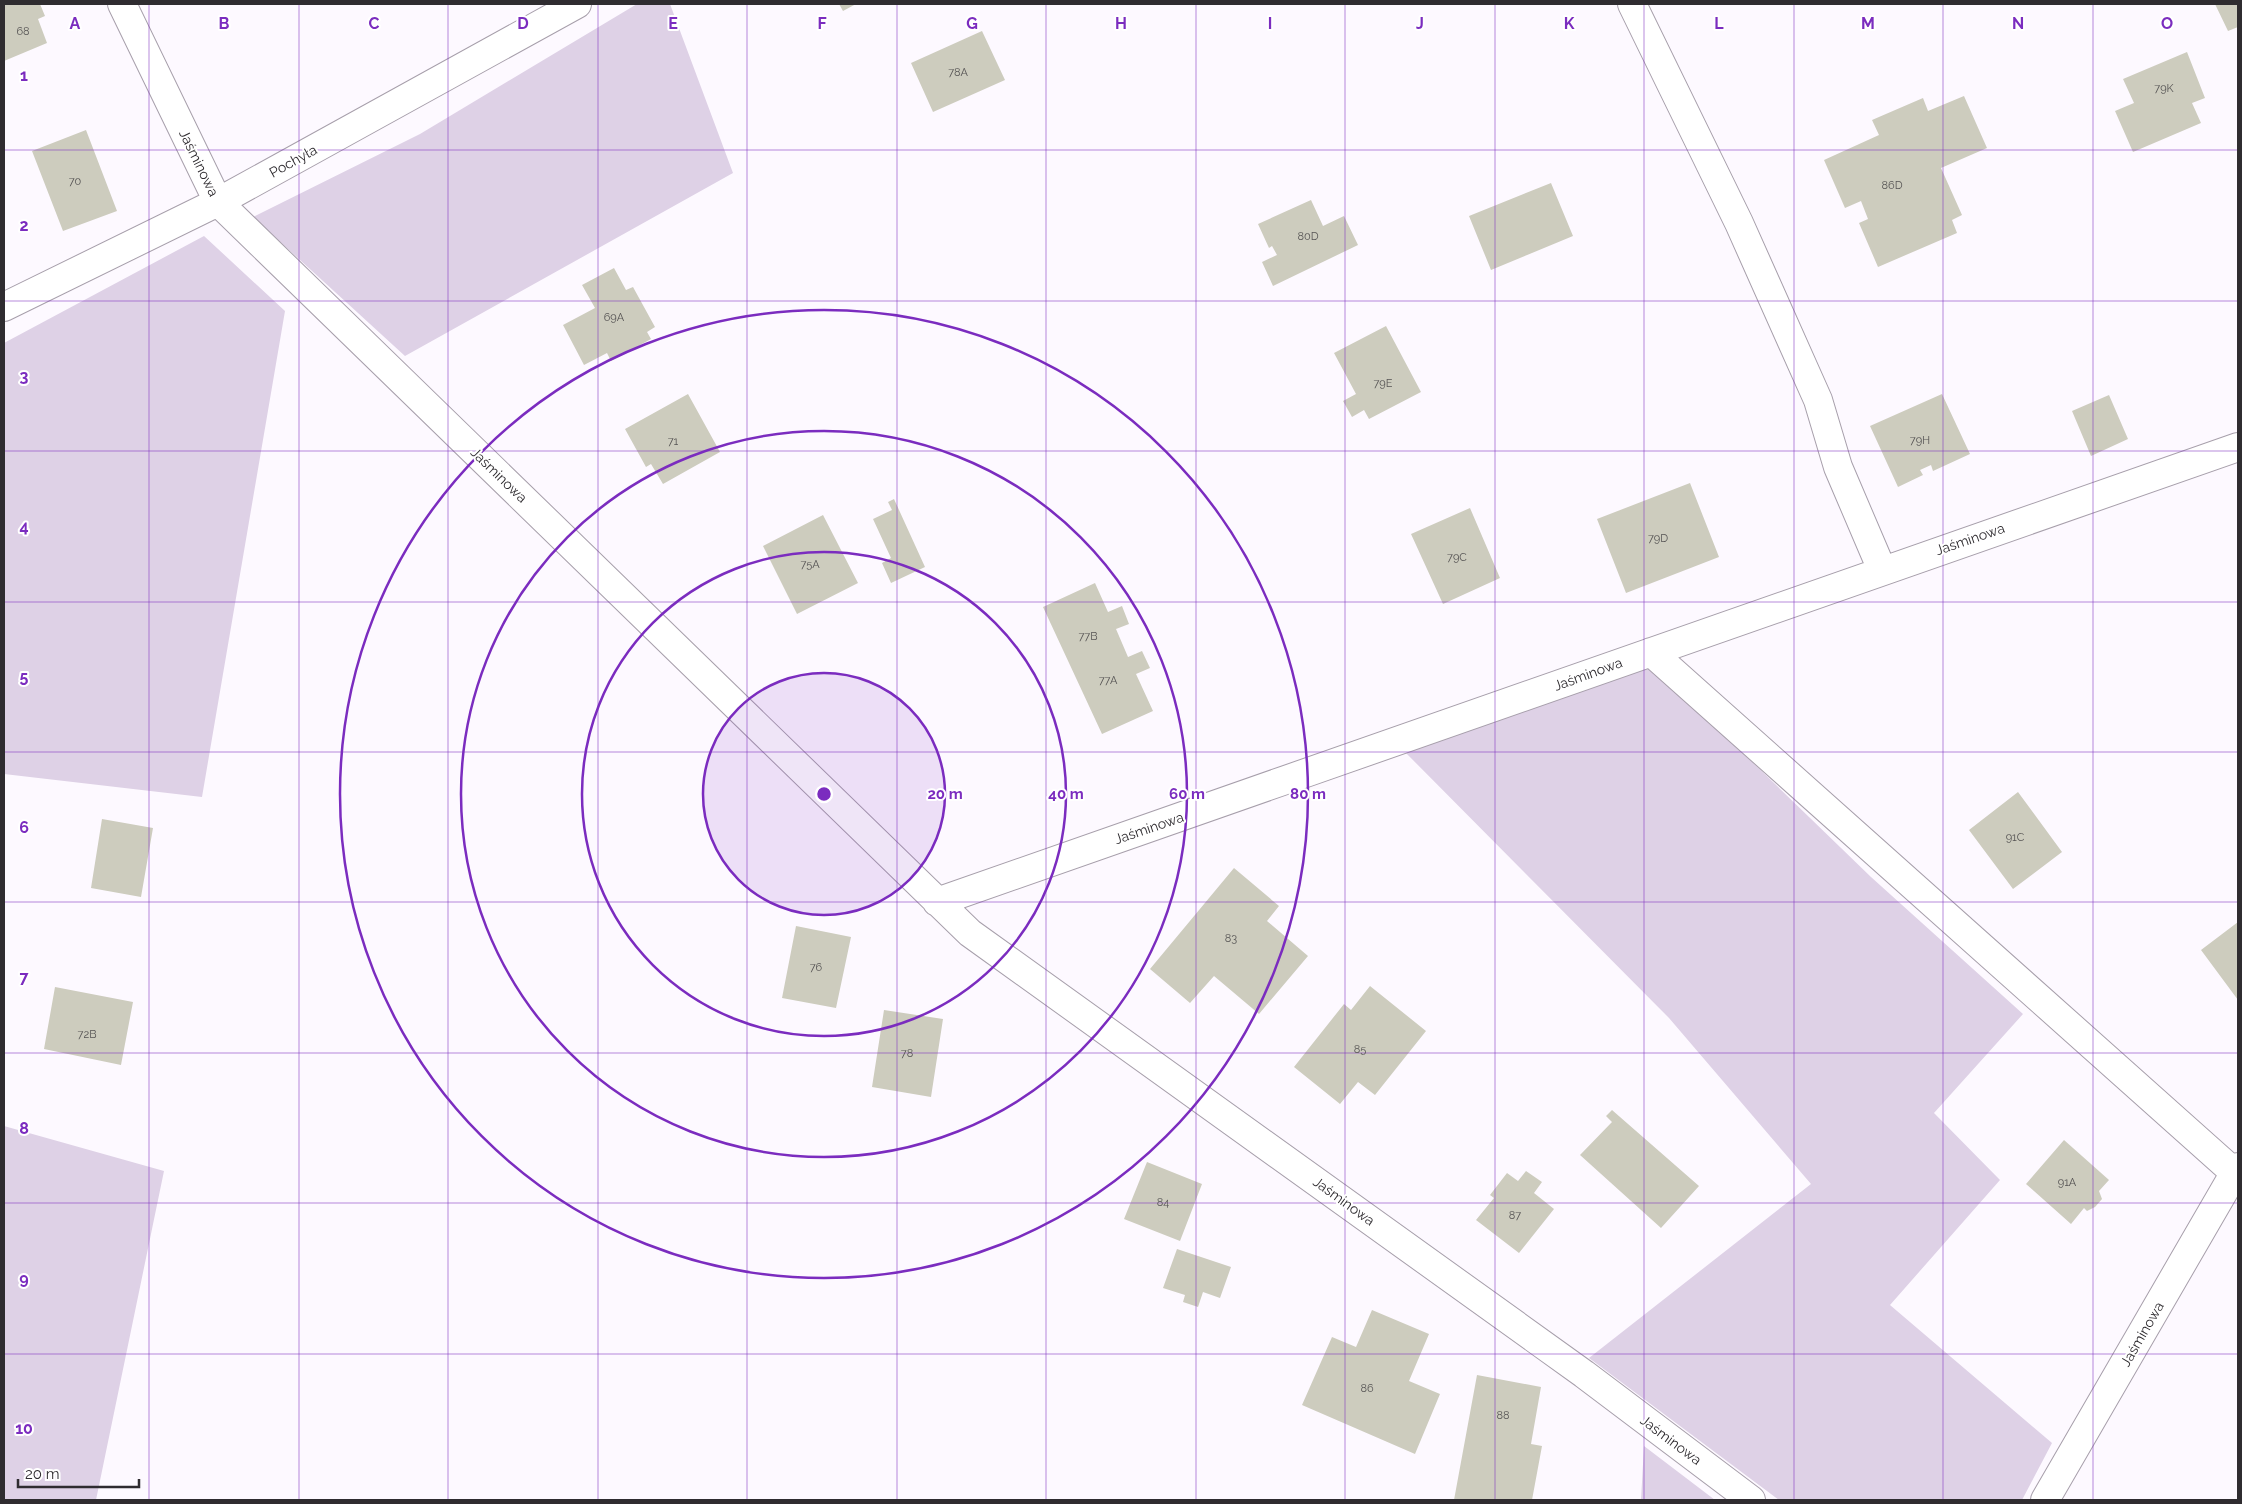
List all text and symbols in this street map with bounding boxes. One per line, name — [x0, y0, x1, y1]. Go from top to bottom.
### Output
text: A — [70, 14, 81, 33]
text: B — [219, 14, 230, 33]
text: C — [369, 14, 380, 33]
text: D — [517, 14, 529, 33]
text: E — [668, 14, 678, 33]
text: F — [817, 14, 827, 33]
text: G — [966, 14, 978, 33]
text: H — [1115, 14, 1127, 33]
text: I — [1268, 14, 1272, 33]
text: J — [1416, 14, 1424, 33]
text: K — [1564, 14, 1575, 33]
text: L — [1714, 14, 1724, 33]
text: M — [1861, 14, 1875, 33]
text: N — [2012, 14, 2024, 33]
text: O — [2161, 14, 2173, 33]
house number: 68 — [16, 25, 30, 38]
text: 1 — [20, 66, 28, 85]
house number: 78A — [948, 66, 968, 79]
house number: 79K — [2154, 82, 2175, 95]
street label: Jaśminowa — [176, 127, 222, 199]
street label: Pochyła — [266, 141, 320, 181]
house number: 70 — [69, 175, 82, 188]
house number: 86D — [1881, 179, 1903, 192]
text: 2 — [19, 216, 29, 235]
house number: 80D — [1297, 230, 1319, 243]
house number: 69A — [604, 311, 625, 324]
text: 3 — [20, 367, 29, 386]
house number: 79E — [1374, 377, 1393, 390]
house number: 79H — [1910, 434, 1930, 447]
house number: 71 — [668, 435, 679, 448]
street label: Jaśminowa — [468, 444, 530, 506]
text: 4 — [19, 517, 29, 536]
street label: Jaśminowa — [1933, 520, 2007, 558]
house number: 79D — [1648, 532, 1668, 545]
house number: 79C — [1447, 551, 1467, 564]
house number: 75A — [800, 558, 820, 571]
house number: 77B — [1078, 630, 1098, 643]
street label: Jaśminowa — [1551, 654, 1625, 694]
text: 5 — [20, 667, 29, 686]
house number: 77A — [1099, 674, 1118, 687]
centre of rings — [815, 785, 833, 803]
text: 20 m — [927, 785, 963, 803]
text: 40 m — [1048, 785, 1084, 803]
text: 60 m — [1169, 785, 1205, 803]
text: 80 m — [1290, 785, 1326, 803]
street label: Jaśminowa — [1112, 809, 1186, 847]
text: 6 — [19, 818, 29, 837]
house number: 91C — [2006, 831, 2025, 844]
house number: 83 — [1225, 932, 1237, 945]
house number: 76 — [810, 961, 823, 974]
text: 7 — [20, 968, 29, 987]
house number: 72B — [78, 1028, 96, 1041]
house number: 85 — [1354, 1043, 1366, 1056]
house number: 78 — [901, 1047, 913, 1060]
text: 8 — [19, 1119, 29, 1138]
street label: Jaśminowa — [1310, 1173, 1378, 1229]
house number: 91A — [2058, 1176, 2077, 1189]
house number: 84 — [1157, 1196, 1169, 1209]
house number: 87 — [1509, 1209, 1521, 1222]
text: 9 — [19, 1269, 29, 1288]
street label: Jaśminowa — [2117, 1299, 2167, 1369]
house number: 86 — [1360, 1382, 1374, 1395]
house number: 88 — [1496, 1409, 1510, 1422]
street label: Jaśminowa — [1637, 1412, 1705, 1468]
text: 10 — [15, 1419, 33, 1438]
scale bar — [18, 1456, 139, 1488]
text: 20 m — [25, 1465, 60, 1483]

